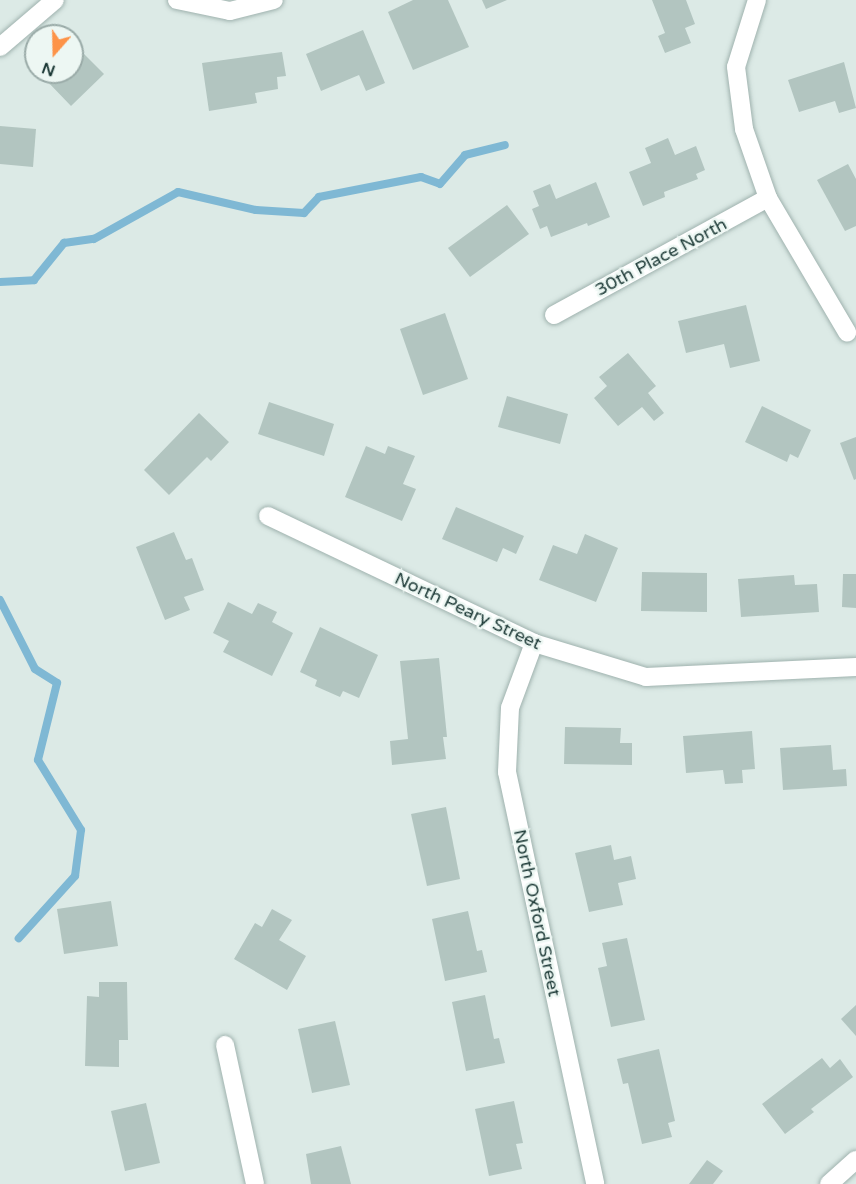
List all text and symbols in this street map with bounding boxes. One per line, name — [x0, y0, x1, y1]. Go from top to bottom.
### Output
north arrow — [24, 24, 84, 84]
text: N — [39, 57, 58, 81]
street label: 30th Place North — [591, 213, 731, 301]
street label: North Peary Street — [391, 568, 545, 654]
street label: North Oxford Street — [509, 827, 565, 999]

